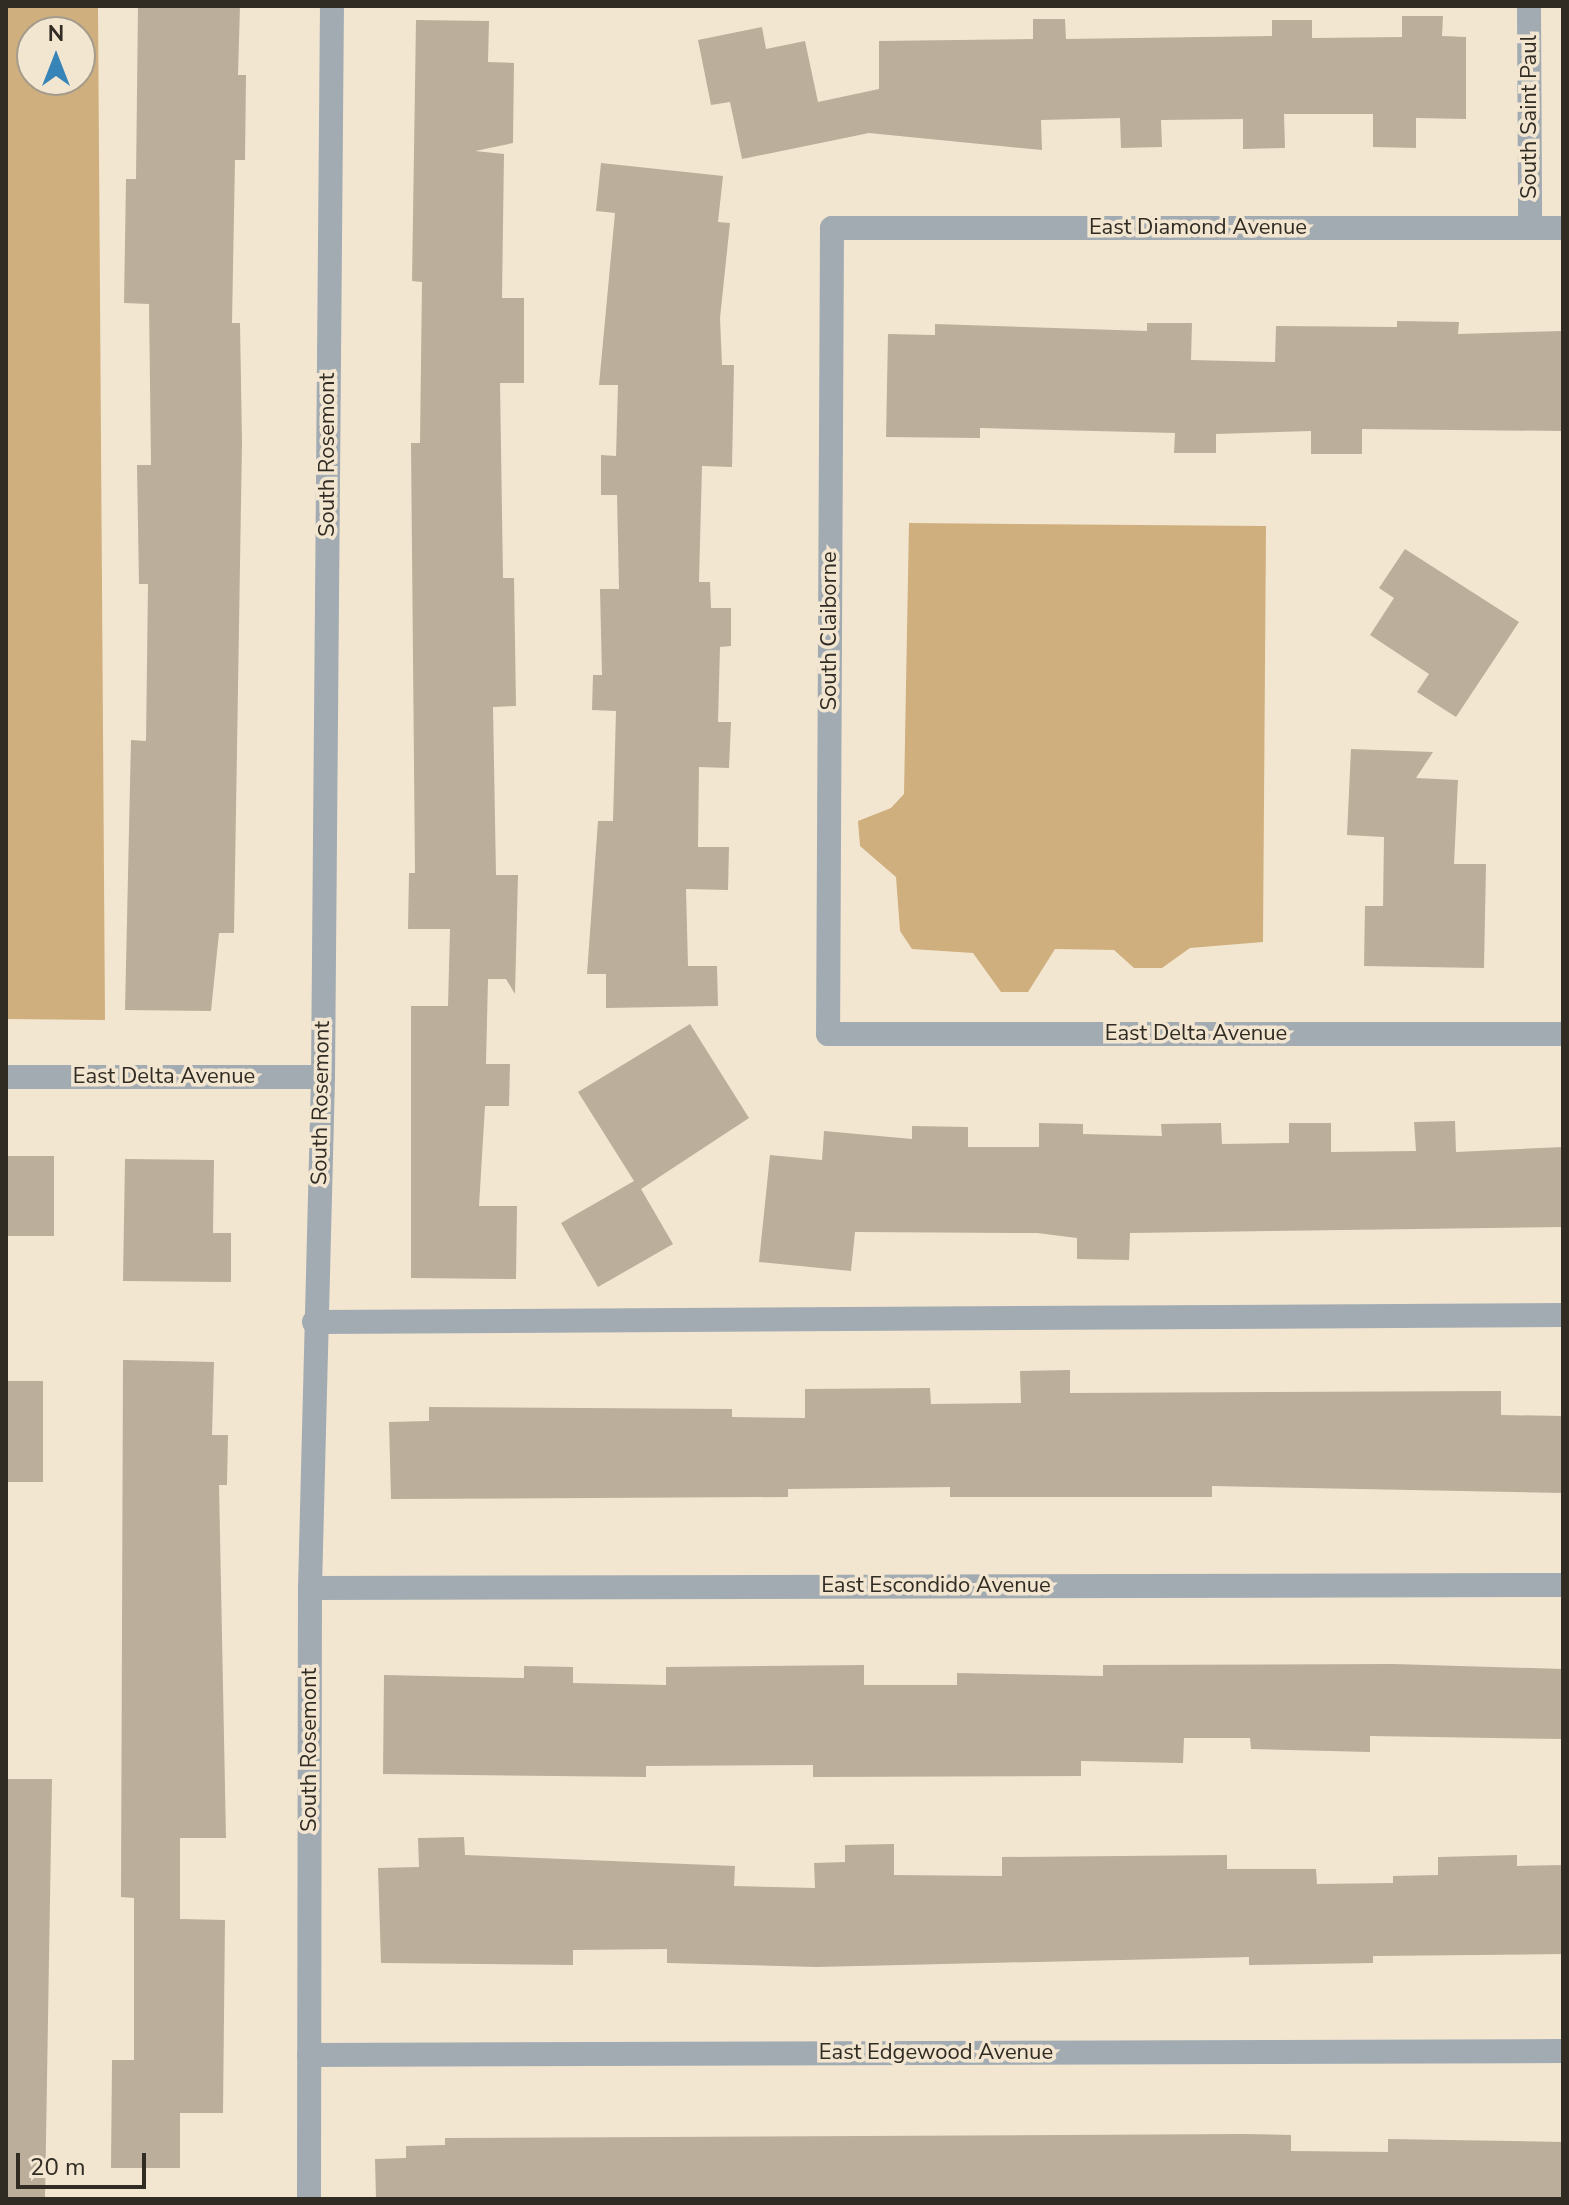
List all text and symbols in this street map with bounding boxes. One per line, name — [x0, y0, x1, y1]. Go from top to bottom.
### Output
north arrow — [16, 16, 96, 96]
text: N — [48, 19, 64, 49]
street label: South Saint Paul — [1517, 35, 1543, 199]
street label: East Diamond Avenue — [1089, 215, 1307, 241]
street label: South Rosemont — [315, 373, 341, 537]
street label: South Claiborne — [817, 551, 843, 711]
street label: South Rosemont — [306, 1021, 336, 1185]
street label: East Delta Avenue — [1105, 1021, 1287, 1047]
street label: East Delta Avenue — [73, 1064, 255, 1090]
street label: East Escondido Avenue — [821, 1573, 1051, 1599]
street label: South Rosemont — [297, 1668, 323, 1832]
street label: East Edgewood Avenue — [819, 2040, 1053, 2066]
scale bar — [20, 2137, 150, 2187]
text: 20 m — [30, 2151, 86, 2183]

